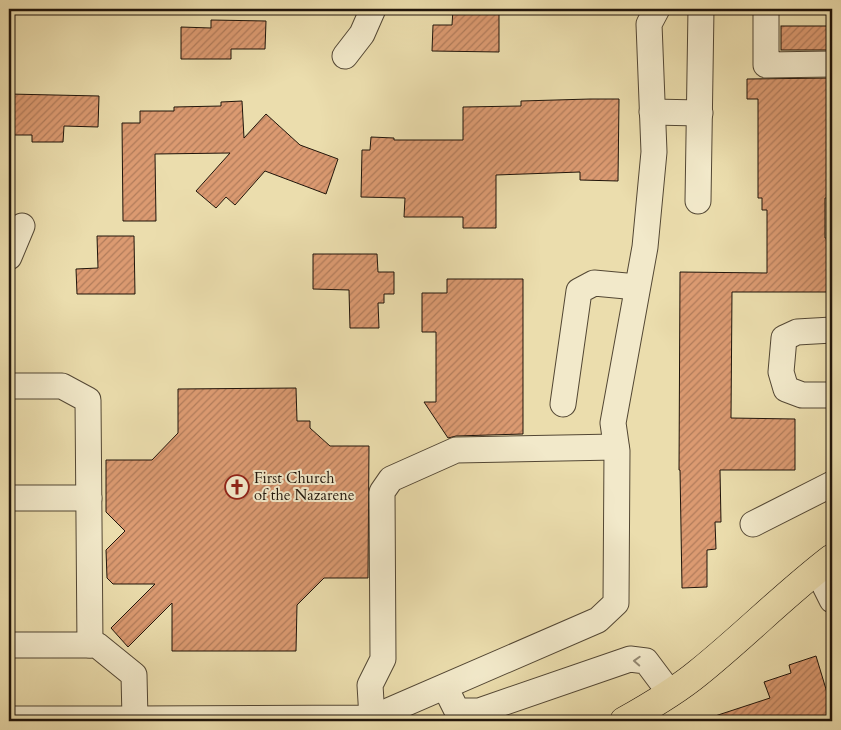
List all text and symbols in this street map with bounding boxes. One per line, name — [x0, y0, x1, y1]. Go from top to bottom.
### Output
place label: First Church of the Nazarene — [254, 468, 355, 505]
church icon: First Church of the Nazarene — [224, 474, 250, 500]
one-way arrow — [632, 655, 640, 666]

